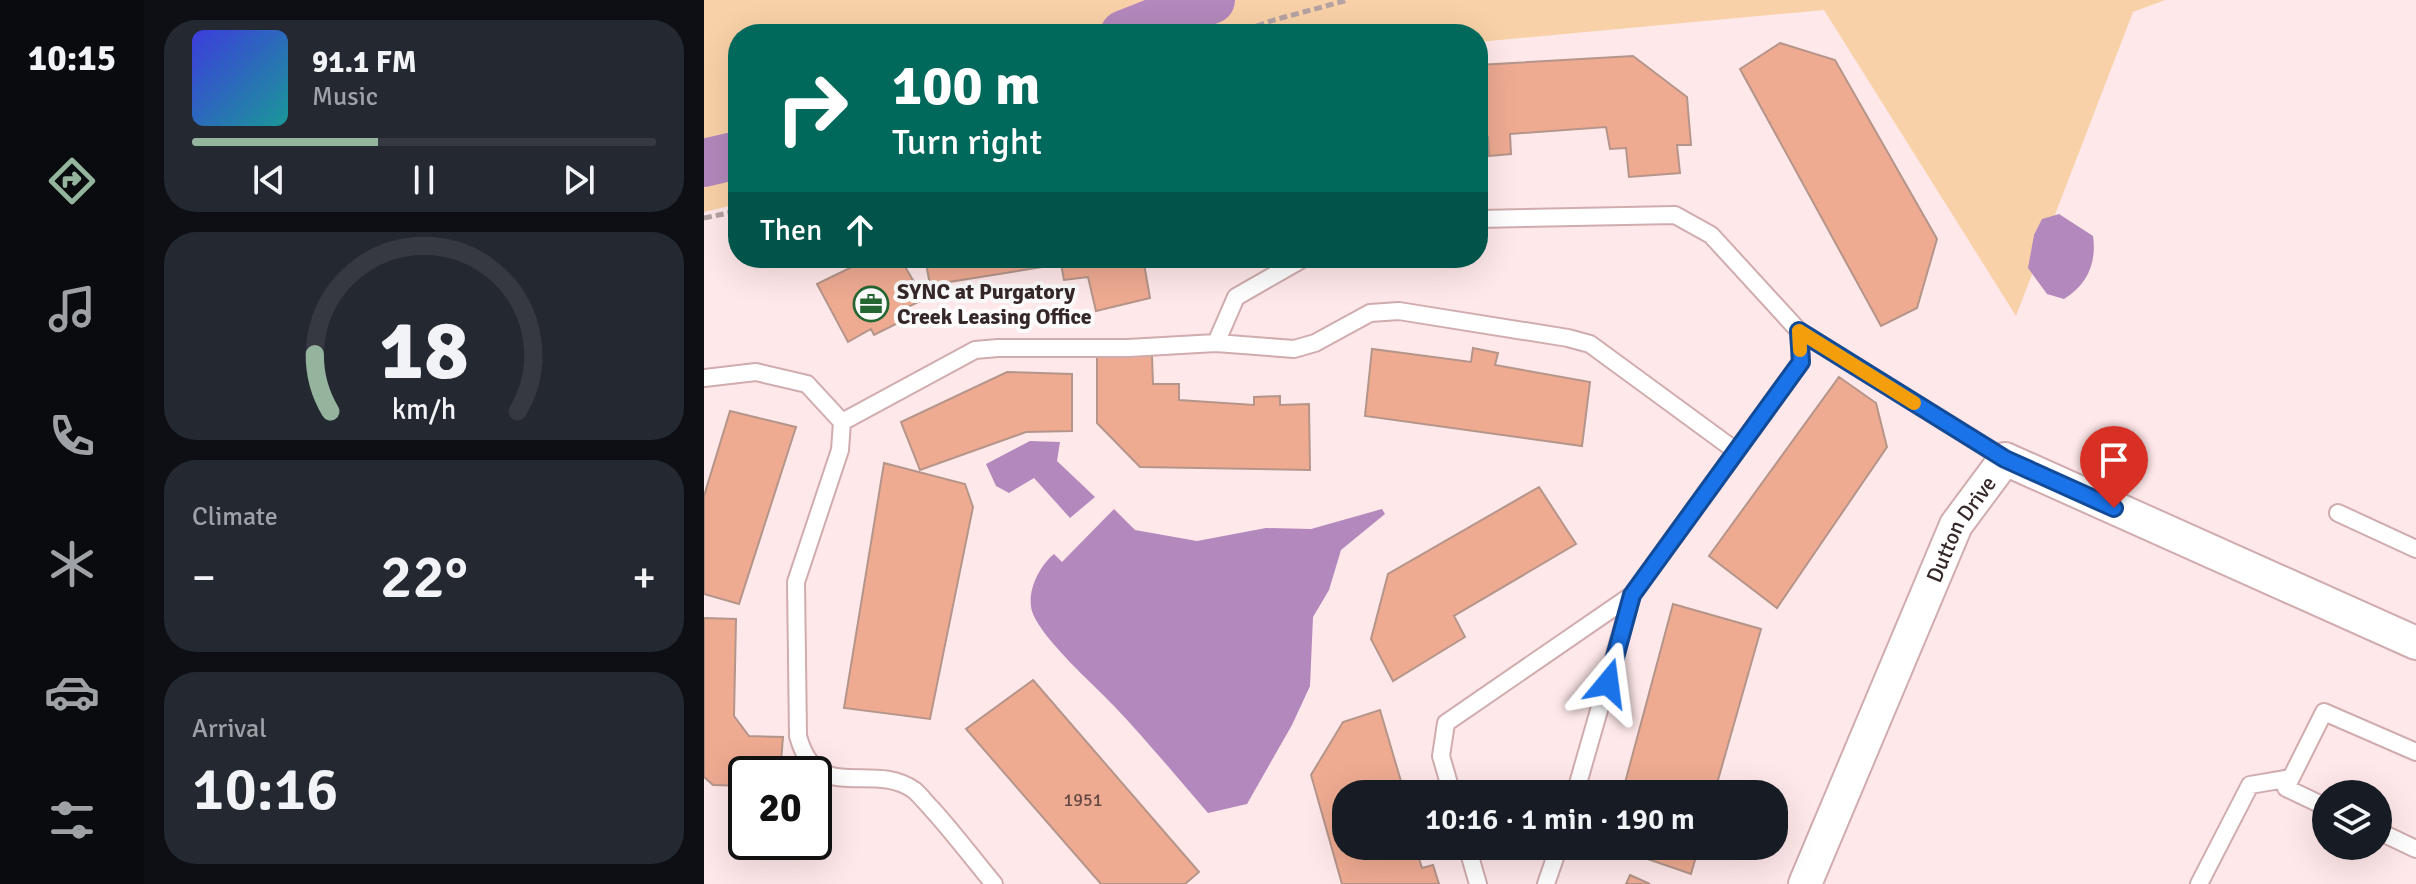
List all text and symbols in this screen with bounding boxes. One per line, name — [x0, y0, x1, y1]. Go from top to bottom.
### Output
text: 10:15 — [28, 36, 116, 81]
text: 91.1 FM — [312, 44, 417, 81]
text: 100 m — [892, 51, 1040, 120]
icon: right — [760, 56, 864, 160]
text: Music — [312, 81, 378, 113]
text: Turn right — [892, 120, 1042, 165]
icon: directions — [44, 153, 100, 209]
icon: previous — [247, 158, 291, 202]
icon: pause — [402, 158, 446, 202]
icon: next — [557, 158, 601, 202]
icon: ahead — [838, 208, 882, 252]
text: Then — [760, 212, 822, 249]
place label: SYNC at Purgatory Creek Leasing Office — [897, 278, 1092, 330]
icon: music — [44, 281, 100, 337]
office icon: SYNC at Purgatory Creek Leasing Office — [852, 285, 890, 323]
text: 18 — [379, 300, 469, 402]
text: km/h — [392, 392, 456, 427]
icon: phone — [44, 408, 100, 464]
pin — [2080, 426, 2148, 508]
icon: arrive — [2092, 438, 2136, 482]
street label: Dutton Drive — [1920, 470, 2001, 586]
text: Climate — [192, 501, 278, 533]
icon: climate — [44, 536, 100, 592]
text: 22° — [380, 541, 468, 615]
text: − — [192, 551, 216, 605]
text: + — [632, 551, 656, 605]
position arrow — [1566, 641, 1650, 725]
icon: car — [44, 664, 100, 720]
text: Arrival — [192, 713, 267, 745]
text: 10:16 — [192, 753, 339, 827]
speed limit sign: 20 — [728, 756, 832, 860]
map controls — [2312, 780, 2392, 860]
button: layers — [2312, 780, 2392, 860]
house number: 1951 — [1064, 789, 1102, 811]
icon: filters — [44, 792, 100, 848]
text: 10:16 · 1 min · 190 m — [1425, 801, 1695, 838]

